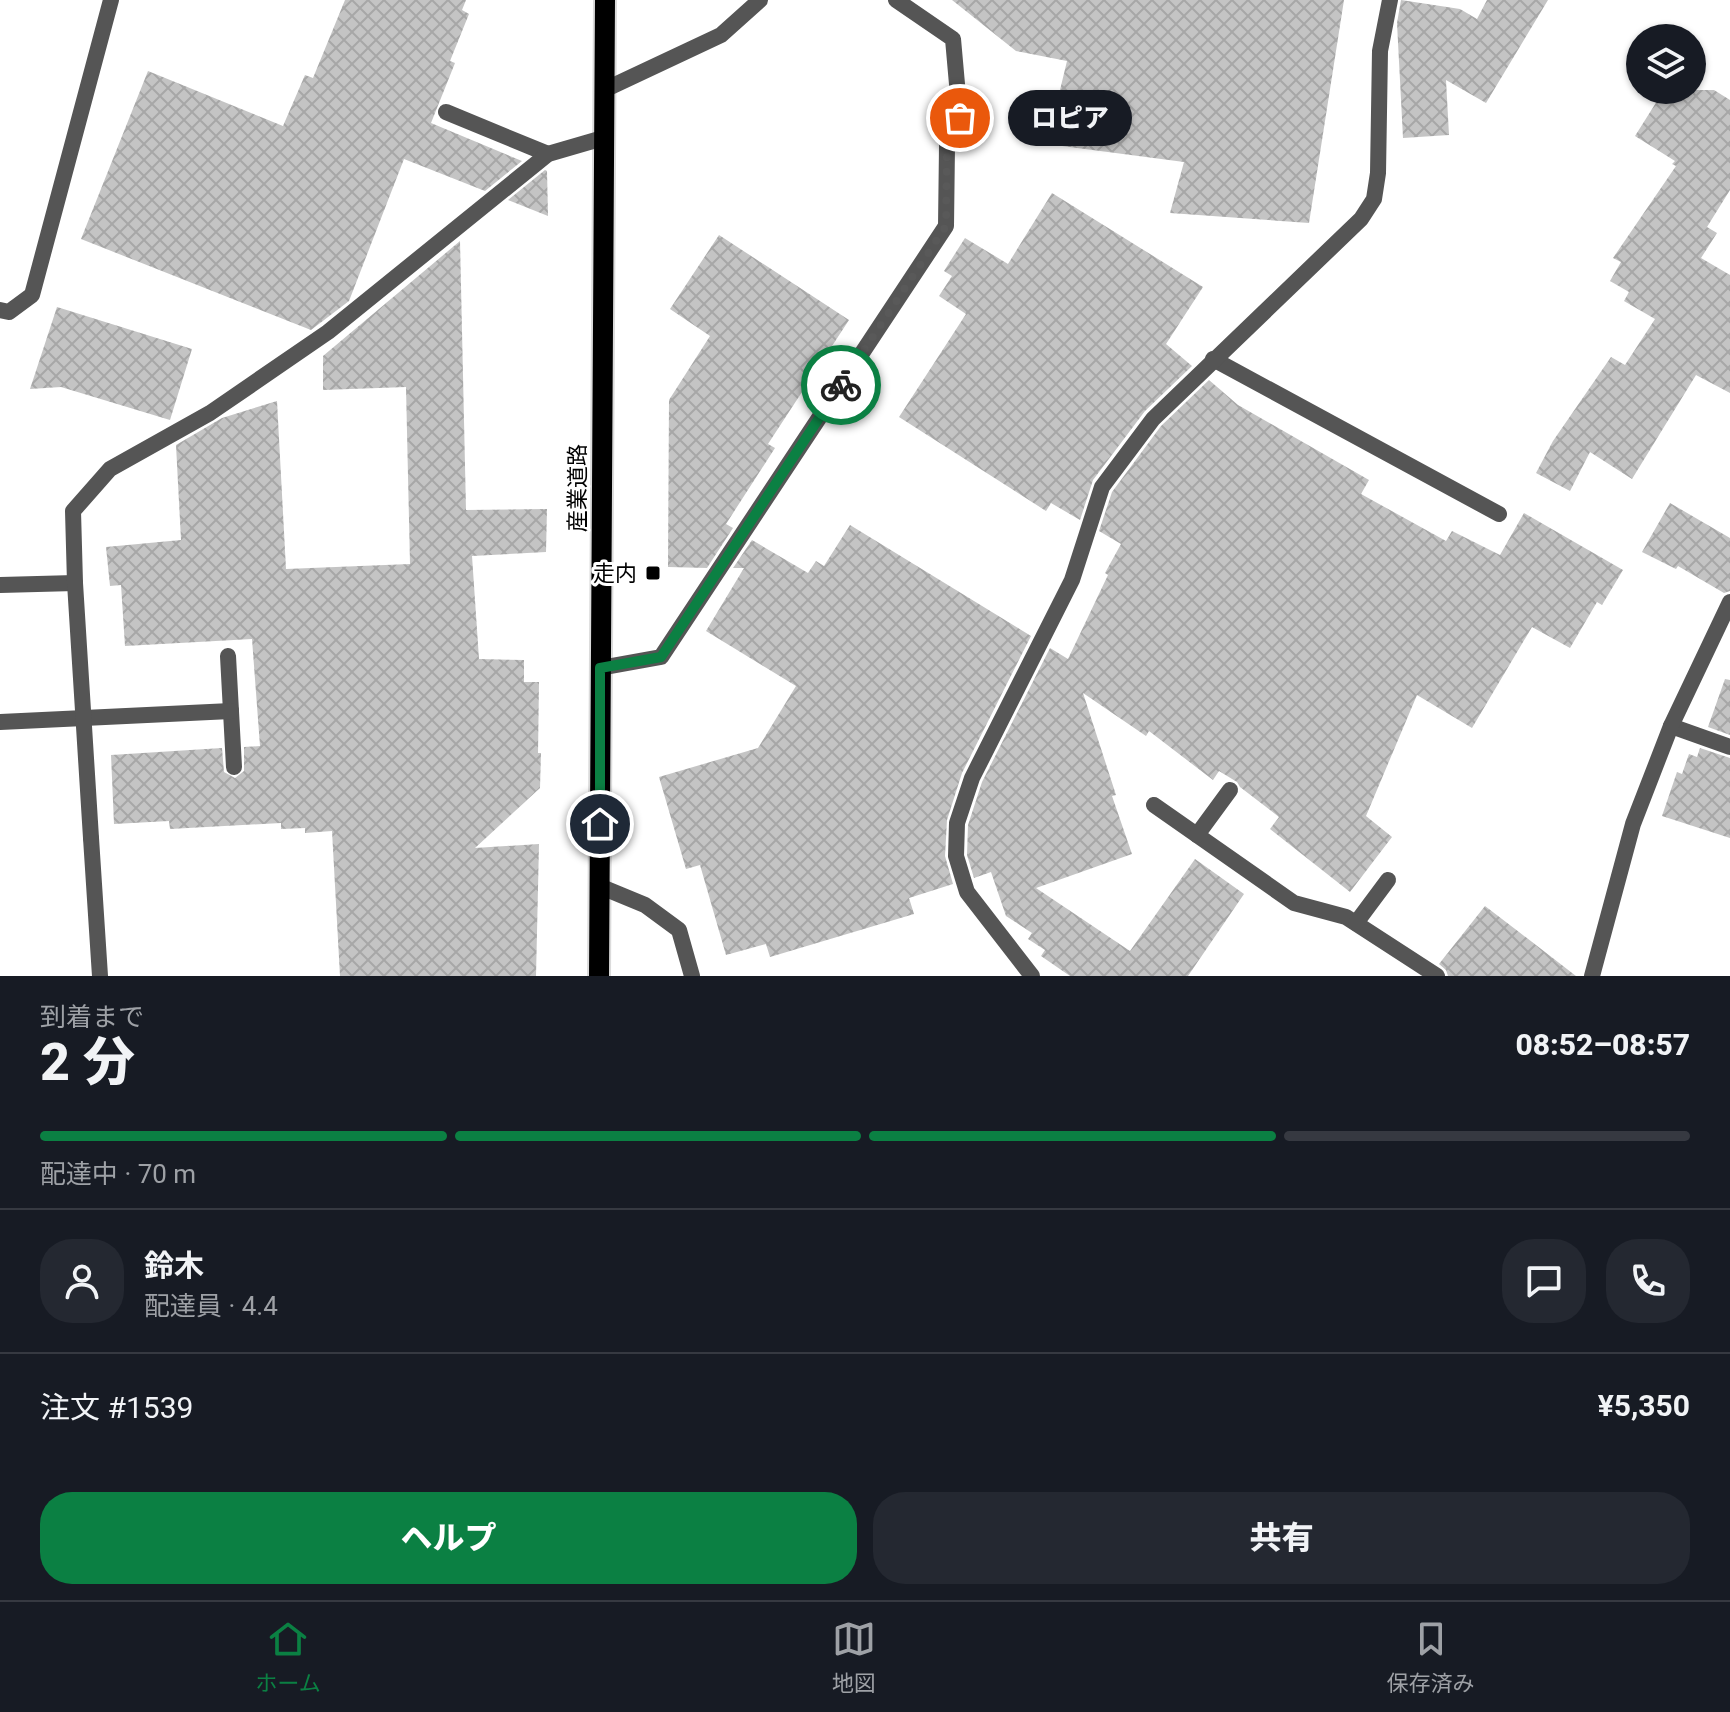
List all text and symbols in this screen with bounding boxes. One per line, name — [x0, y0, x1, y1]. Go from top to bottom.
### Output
map controls — [1626, 24, 1706, 104]
button: layers — [1626, 24, 1706, 104]
pin — [926, 84, 994, 152]
callout: ロピア — [1008, 90, 1132, 146]
icon: bag — [938, 96, 982, 140]
text: ロピア — [1031, 103, 1109, 133]
courier — [801, 345, 881, 425]
icon: bike — [819, 363, 863, 407]
street label: 産業道路 — [565, 444, 590, 532]
place label: 走内 — [593, 561, 637, 586]
marker: 走内 — [644, 564, 662, 582]
pin — [566, 790, 634, 858]
icon: home — [578, 802, 622, 846]
text: 到着まで — [40, 1002, 144, 1032]
text: 08:52–08:57 — [1515, 1027, 1690, 1062]
text: 2 分 — [40, 1032, 135, 1093]
text: 配達中 · 70 m — [40, 1159, 196, 1189]
button: person — [40, 1239, 124, 1323]
button: chat — [1502, 1239, 1586, 1323]
button: phone — [1606, 1239, 1690, 1323]
text: 鈴木 — [144, 1248, 204, 1283]
text: 配達員 · 4.4 — [144, 1291, 278, 1321]
text: ¥5,350 — [1598, 1388, 1690, 1423]
text: 注文 #1539 — [40, 1390, 193, 1425]
button: ヘルプ — [40, 1492, 857, 1584]
button: 共有 — [873, 1492, 1690, 1584]
tab: ホーム — [255, 1617, 321, 1697]
tab: 地図 — [832, 1617, 876, 1697]
tab: 保存済み — [1387, 1617, 1475, 1697]

